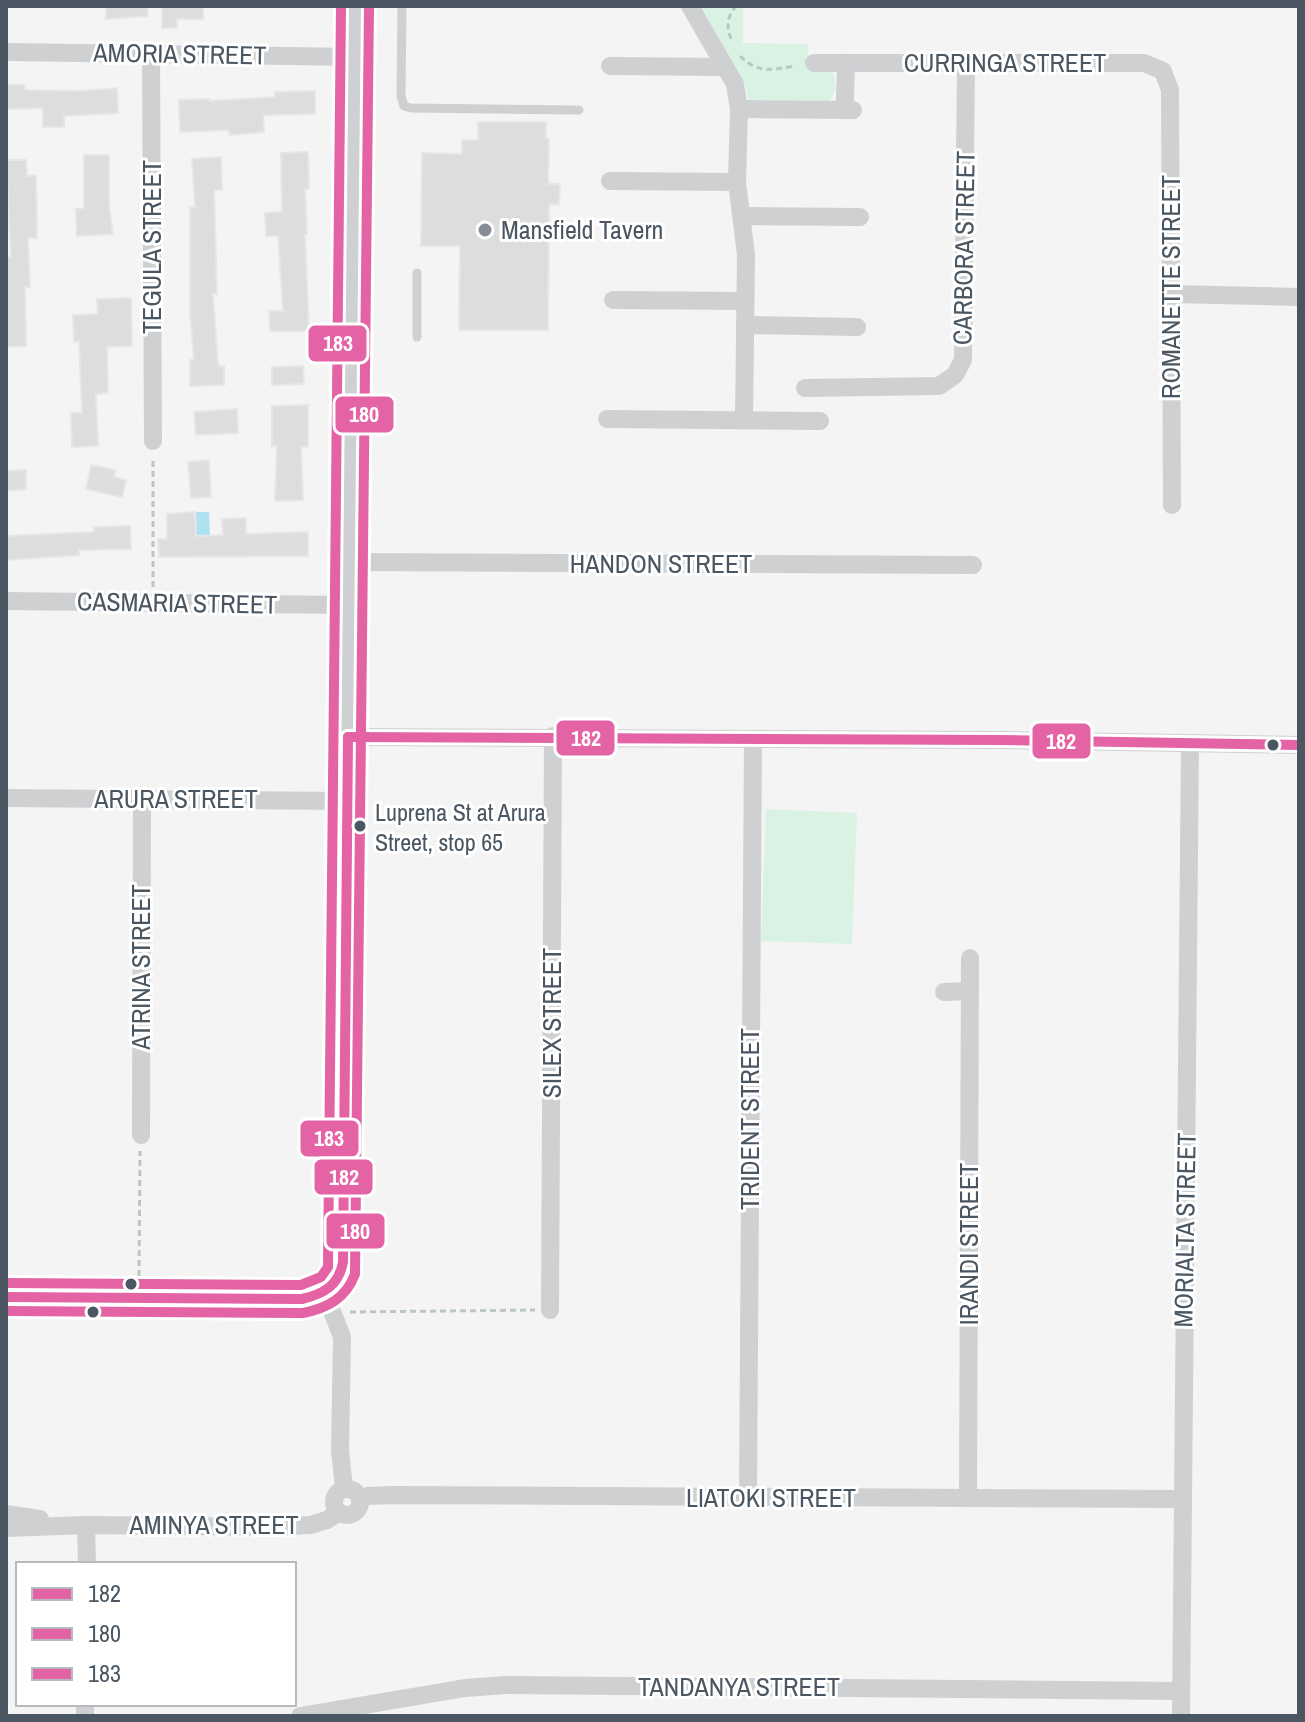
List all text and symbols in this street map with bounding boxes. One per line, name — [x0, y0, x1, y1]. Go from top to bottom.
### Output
street label: AMORIA STREET — [92, 34, 267, 73]
street label: CURRINGA STREET — [904, 45, 1106, 80]
street label: CARBORA STREET — [944, 151, 983, 345]
street label: TEGULA STREET — [134, 160, 169, 334]
street label: ROMANETTE STREET — [1153, 175, 1188, 399]
place label: Mansfield Tavern — [501, 212, 663, 247]
marker: Mansfield Tavern — [476, 221, 494, 239]
line badge: 183 — [307, 324, 368, 363]
text: 183 — [323, 328, 353, 358]
line badge: 180 — [334, 395, 395, 434]
text: 180 — [349, 399, 379, 429]
street label: HANDON STREET — [570, 546, 752, 581]
street label: CASMARIA STREET — [77, 583, 277, 622]
line badge: 182 — [555, 719, 616, 757]
line badge: 182 — [1031, 722, 1092, 760]
text: 182 — [571, 723, 601, 753]
text: 182 — [1046, 726, 1076, 756]
unlabelled marker — [1265, 737, 1281, 753]
street label: ARURA STREET — [93, 781, 258, 816]
place label: Luprena St at Arura Street, stop 65 — [375, 796, 546, 858]
marker: Luprena St at Arura Street, stop 65 — [352, 818, 368, 834]
street label: ATRINA STREET — [123, 884, 158, 1051]
street label: SILEX STREET — [534, 948, 569, 1098]
street label: TRIDENT STREET — [732, 1028, 767, 1210]
line badge: 183 — [299, 1119, 360, 1158]
text: 183 — [314, 1123, 344, 1153]
street label: MORIALTA STREET — [1165, 1132, 1204, 1328]
line badge: 182 — [313, 1158, 374, 1196]
text: 182 — [329, 1162, 359, 1192]
street label: IRANDI STREET — [951, 1163, 986, 1325]
line badge: 180 — [325, 1212, 386, 1250]
text: 180 — [340, 1216, 370, 1246]
unlabelled marker — [123, 1276, 139, 1292]
unlabelled marker — [85, 1304, 101, 1320]
street label: LIATOKI STREET — [686, 1480, 856, 1515]
street label: AMINYA STREET — [128, 1507, 299, 1542]
legend — [16, 1562, 296, 1706]
text: 182 — [88, 1577, 121, 1609]
text: 180 — [88, 1617, 121, 1649]
text: 183 — [88, 1657, 121, 1689]
street label: TANDANYA STREET — [638, 1669, 840, 1704]

